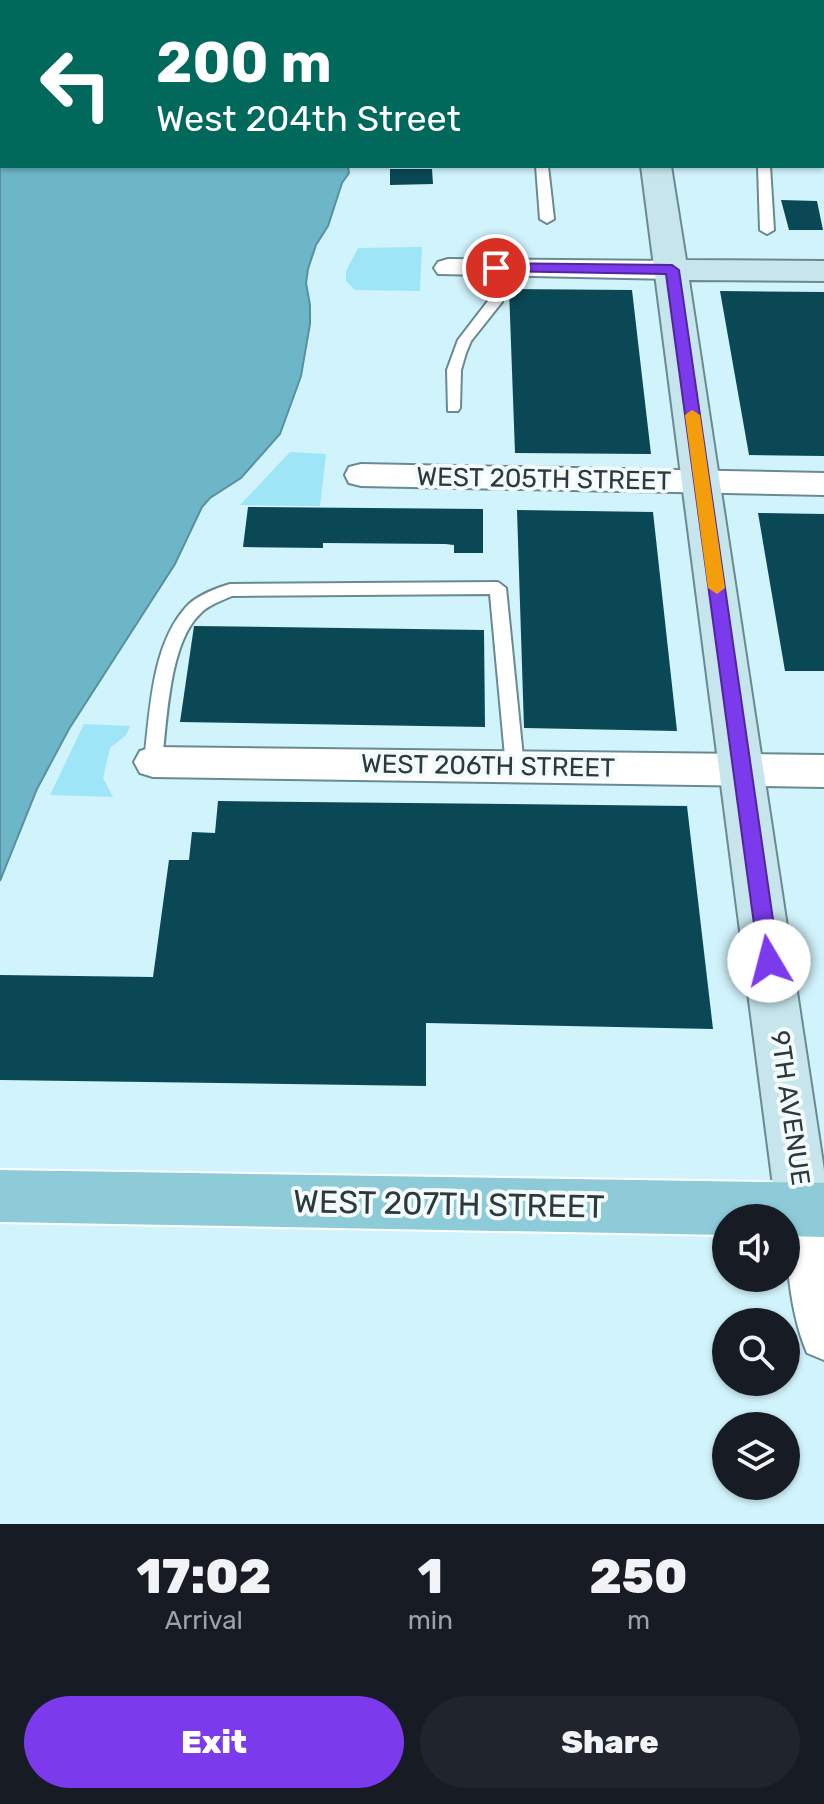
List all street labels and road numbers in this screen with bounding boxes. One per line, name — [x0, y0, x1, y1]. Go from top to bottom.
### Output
street label: WEST 205TH STREET — [416, 461, 672, 497]
street label: WEST 206TH STREET — [361, 748, 615, 784]
street label: 9TH AVENUE — [764, 1029, 816, 1187]
street label: WEST 207TH STREET — [293, 1182, 605, 1226]

